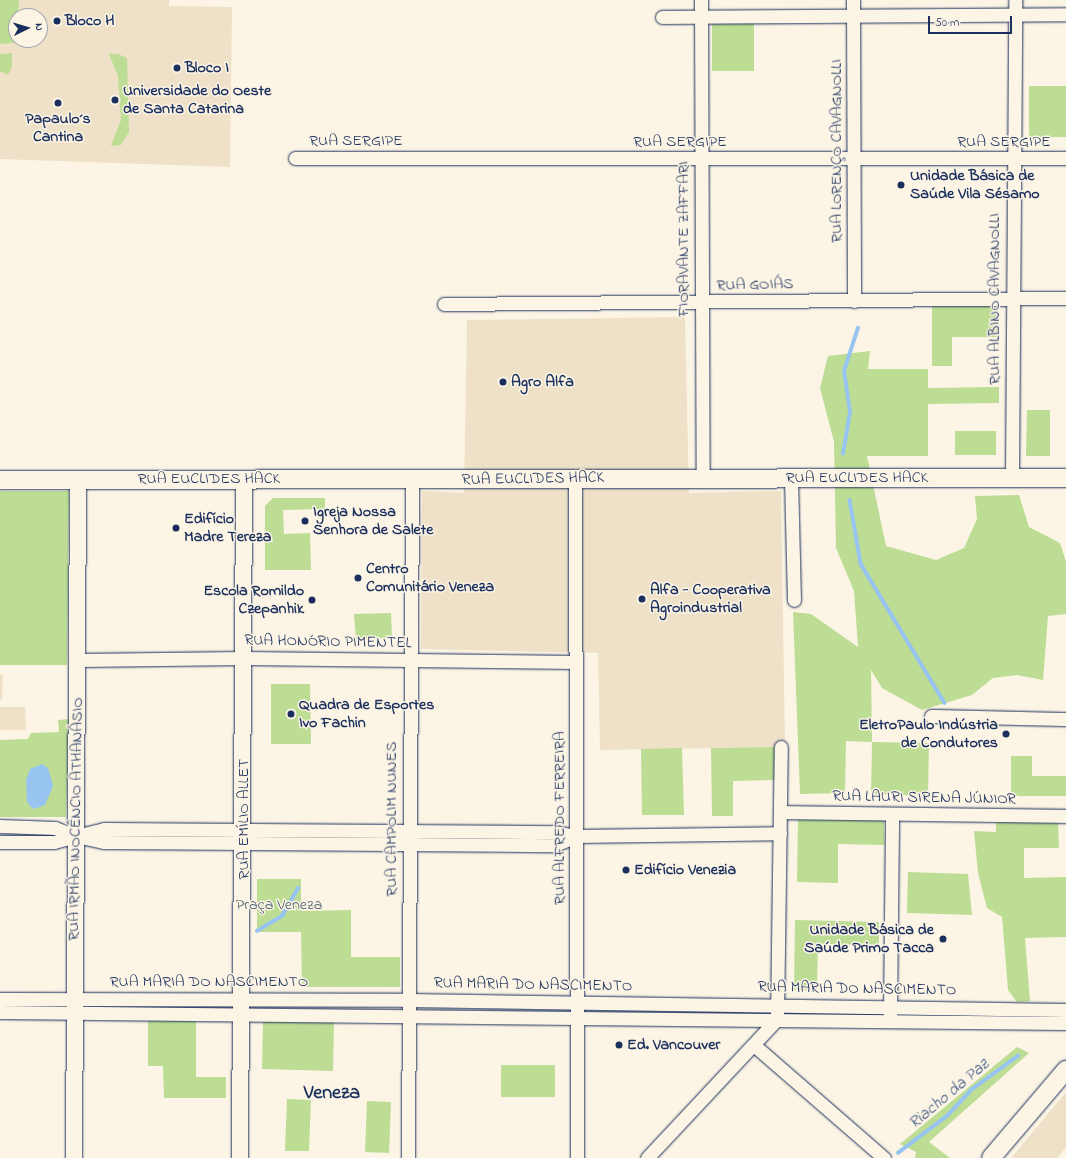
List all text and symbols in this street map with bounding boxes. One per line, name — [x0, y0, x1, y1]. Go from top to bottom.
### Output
north arrow — [8, 8, 48, 48]
scale bar — [930, 8, 1014, 34]
place label: Bloco H — [65, 11, 115, 31]
text: 50 m — [935, 14, 959, 32]
marker: Bloco H — [52, 16, 62, 26]
text: N — [31, 23, 47, 31]
place label: Bloco I — [185, 58, 229, 78]
street label: RUA LORENÇO CAVAGNOLLI — [827, 59, 847, 243]
marker: Bloco I — [172, 63, 182, 73]
place label: Universidade do Oeste de Santa Catarina — [123, 81, 271, 119]
marker: Universidade do Oeste de Santa Catarina — [110, 95, 120, 105]
marker: Papaulo´s Cantina — [53, 98, 63, 108]
place label: Papaulo´s Cantina — [25, 109, 91, 147]
street label: RUA SERGIPE — [309, 131, 403, 151]
street label: RUA SERGIPE — [633, 132, 727, 152]
street label: RUA SERGIPE — [957, 132, 1051, 152]
street label: FIORAVANTE ZAFFARI — [674, 161, 694, 317]
place label: Unidade Básica de Saúde Vila Sésamo — [910, 166, 1040, 204]
marker: Unidade Básica de Saúde Vila Sésamo — [895, 179, 907, 191]
street label: RUA ALBINO CAVAGNOLLI — [985, 213, 1005, 385]
street label: RUA GOIÁS — [716, 275, 794, 295]
place label: Agro Alfa — [511, 372, 574, 392]
marker: Agro Alfa — [498, 377, 508, 387]
street label: RUA EUCLIDES HACK — [462, 468, 604, 490]
street label: RUA EUCLIDES HACK — [786, 468, 928, 488]
street label: RUA EUCLIDES HACK — [138, 469, 280, 489]
place label: Igreja Nossa Senhora de Salete — [313, 502, 433, 540]
place label: Edifício Madre Tereza — [184, 509, 271, 547]
marker: Igreja Nossa Senhora de Salete — [300, 516, 310, 526]
marker: Edifício Madre Tereza — [171, 523, 181, 533]
place label: Centro Comunitário Veneza — [366, 559, 494, 597]
marker: Centro Comunitário Veneza — [353, 573, 363, 583]
place label: Alfa - Cooperativa Agroindustrial — [650, 580, 771, 618]
place label: Escola Romildo Czepanhik — [203, 581, 304, 619]
marker: Alfa - Cooperativa Agroindustrial — [637, 594, 647, 604]
marker: Escola Romildo Czepanhik — [307, 595, 317, 605]
street label: RUA HONÓRIO PIMENTEL — [244, 631, 412, 653]
place label: Quadra de Esportes Ivo Fachin — [299, 695, 434, 733]
street label: RUA IRMÃO INOCÊNCIO ATHANÁSIO — [64, 697, 88, 941]
marker: Quadra de Esportes Ivo Fachin — [286, 709, 296, 719]
place label: EletroPaulo Indústria de Condutores — [859, 715, 998, 753]
marker: EletroPaulo Indústria de Condutores — [1001, 729, 1011, 739]
street label: RUA ALFREDO FERREIRA — [550, 731, 570, 905]
street label: RUA CAMPOLIM NUNES — [382, 741, 402, 897]
street label: RUA EMÍLIO ALLET — [234, 759, 254, 879]
street label: RUA LAURI SIRENA JÚNIOR — [832, 787, 1016, 809]
place label: Edifício Venezia — [634, 860, 736, 880]
marker: Edifício Venezia — [621, 865, 631, 875]
park label: Praça Veneza — [236, 895, 322, 915]
place label: Unidade Básica de Saúde Primo Tacca — [804, 920, 934, 958]
marker: Unidade Básica de Saúde Primo Tacca — [937, 933, 949, 945]
street label: RUA MARIA DO NASCIMENTO — [110, 972, 308, 992]
street label: RUA MARIA DO NASCIMENTO — [434, 974, 632, 996]
street label: RUA MARIA DO NASCIMENTO — [758, 978, 956, 1000]
place label: Ed. Vancouver — [627, 1035, 720, 1055]
marker: Ed. Vancouver — [614, 1040, 624, 1050]
water label: Riacho da Paz — [905, 1055, 993, 1133]
district label: Veneza — [304, 1081, 360, 1105]

